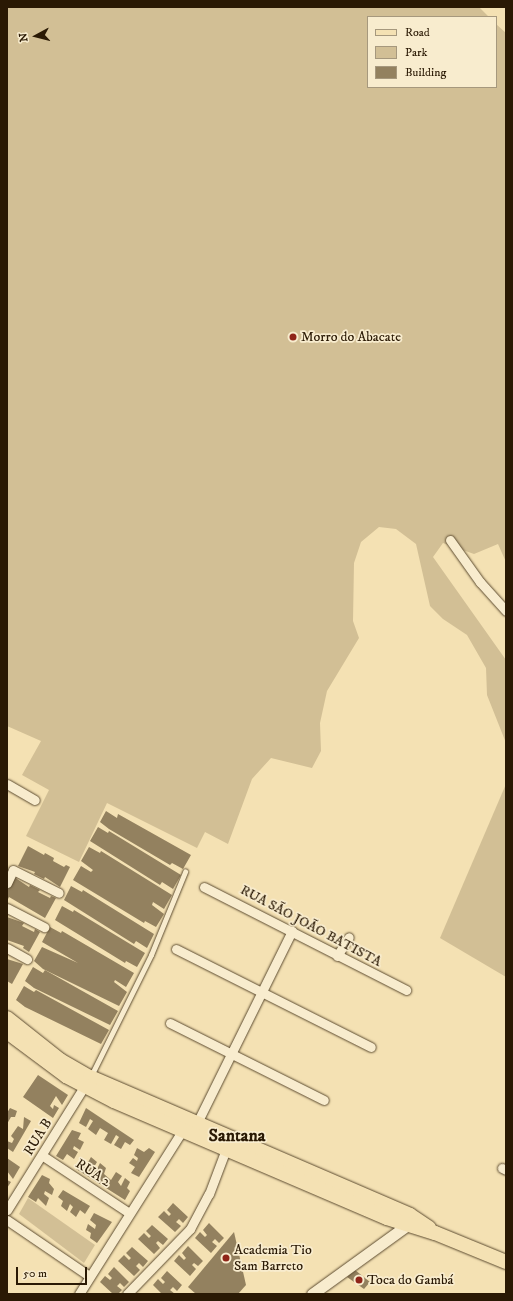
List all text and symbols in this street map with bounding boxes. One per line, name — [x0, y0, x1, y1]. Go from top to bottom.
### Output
north arrow — [16, 16, 56, 56]
legend — [367, 16, 497, 88]
text: Road — [405, 25, 430, 40]
text: N — [17, 32, 32, 43]
text: Park — [405, 45, 427, 60]
text: Building — [405, 65, 446, 80]
place label: Morro do Abacate — [301, 329, 401, 345]
marker: Morro do Abacate — [288, 332, 298, 342]
street label: RUA SÃO JOÃO BATISTA — [237, 882, 385, 970]
street label: RUA B — [20, 1115, 56, 1159]
district label: Santana — [209, 1125, 265, 1147]
street label: RUA 2 — [72, 1156, 114, 1190]
place label: Academia Tio Sam Barreto — [234, 1242, 312, 1274]
marker: Academia Tio Sam Barreto — [221, 1253, 231, 1263]
scale bar — [18, 1259, 89, 1285]
text: 50 m — [23, 1266, 47, 1281]
place label: Toca do Gambá — [367, 1272, 453, 1288]
marker: Toca do Gambá — [354, 1275, 364, 1285]

